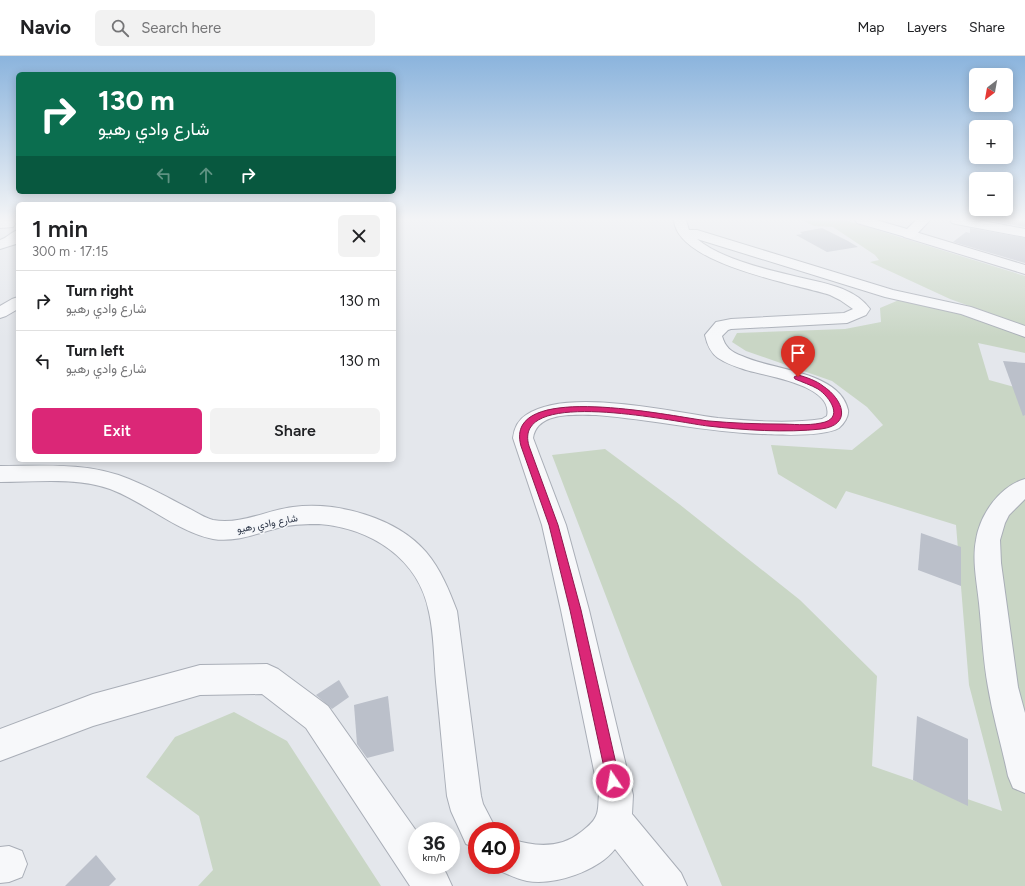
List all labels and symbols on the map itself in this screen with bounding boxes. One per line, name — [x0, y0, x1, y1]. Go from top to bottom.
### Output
north arrow — [969, 68, 1013, 112]
pin — [781, 336, 815, 377]
street label: شارع وادي رهيو — [235, 511, 299, 538]
position arrow — [592, 760, 634, 802]
speed limit sign: 40 — [468, 822, 520, 874]

